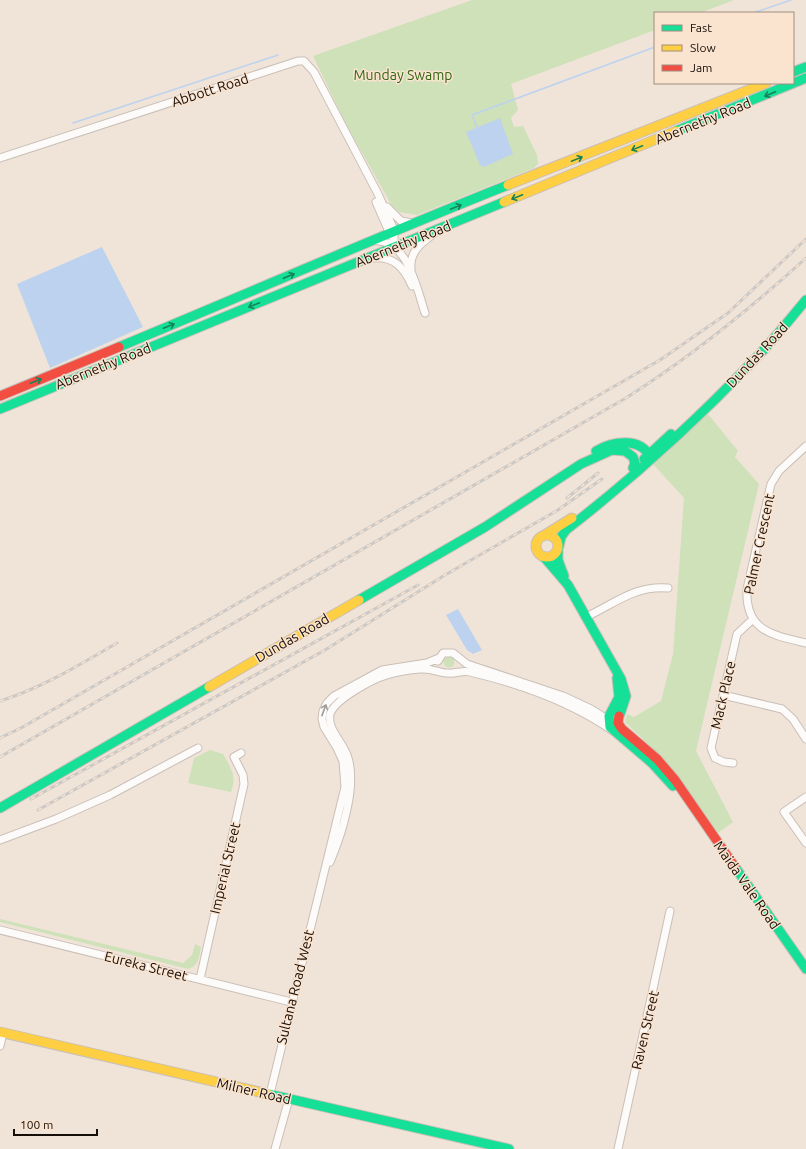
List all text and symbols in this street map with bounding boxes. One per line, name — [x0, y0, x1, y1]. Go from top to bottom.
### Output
legend — [654, 12, 794, 84]
text: Fast — [690, 21, 712, 34]
text: Slow — [690, 41, 716, 54]
text: Jam — [690, 61, 712, 74]
park label: Munday Swamp — [353, 67, 453, 83]
street label: Abbott Road — [169, 70, 251, 110]
one-way arrow — [765, 91, 777, 98]
street label: Abernethy Road — [653, 95, 753, 147]
one-way arrow — [631, 145, 643, 152]
one-way arrow — [571, 154, 583, 162]
one-way arrow — [511, 194, 523, 202]
one-way arrow — [450, 202, 462, 210]
street label: Abernethy Road — [353, 218, 453, 270]
one-way arrow — [283, 272, 295, 279]
one-way arrow — [249, 301, 261, 309]
street label: Dundas Road — [723, 319, 791, 391]
one-way arrow — [163, 322, 175, 329]
street label: Abernethy Road — [53, 340, 153, 392]
one-way arrow — [30, 377, 42, 384]
street label: Palmer Crescent — [740, 492, 778, 596]
street label: Dundas Road — [252, 610, 332, 666]
street label: Mack Place — [707, 659, 739, 731]
one-way arrow — [321, 703, 328, 716]
street label: Imperial Street — [207, 820, 243, 915]
street label: Maida Vale Road — [711, 838, 783, 932]
street label: Sultana Road West — [273, 928, 317, 1046]
street label: Eureka Street — [103, 948, 190, 984]
street label: Raven Street — [628, 988, 662, 1071]
street label: Milner Road — [215, 1075, 293, 1107]
scale bar — [14, 1111, 97, 1137]
text: 100 m — [20, 1118, 53, 1131]

